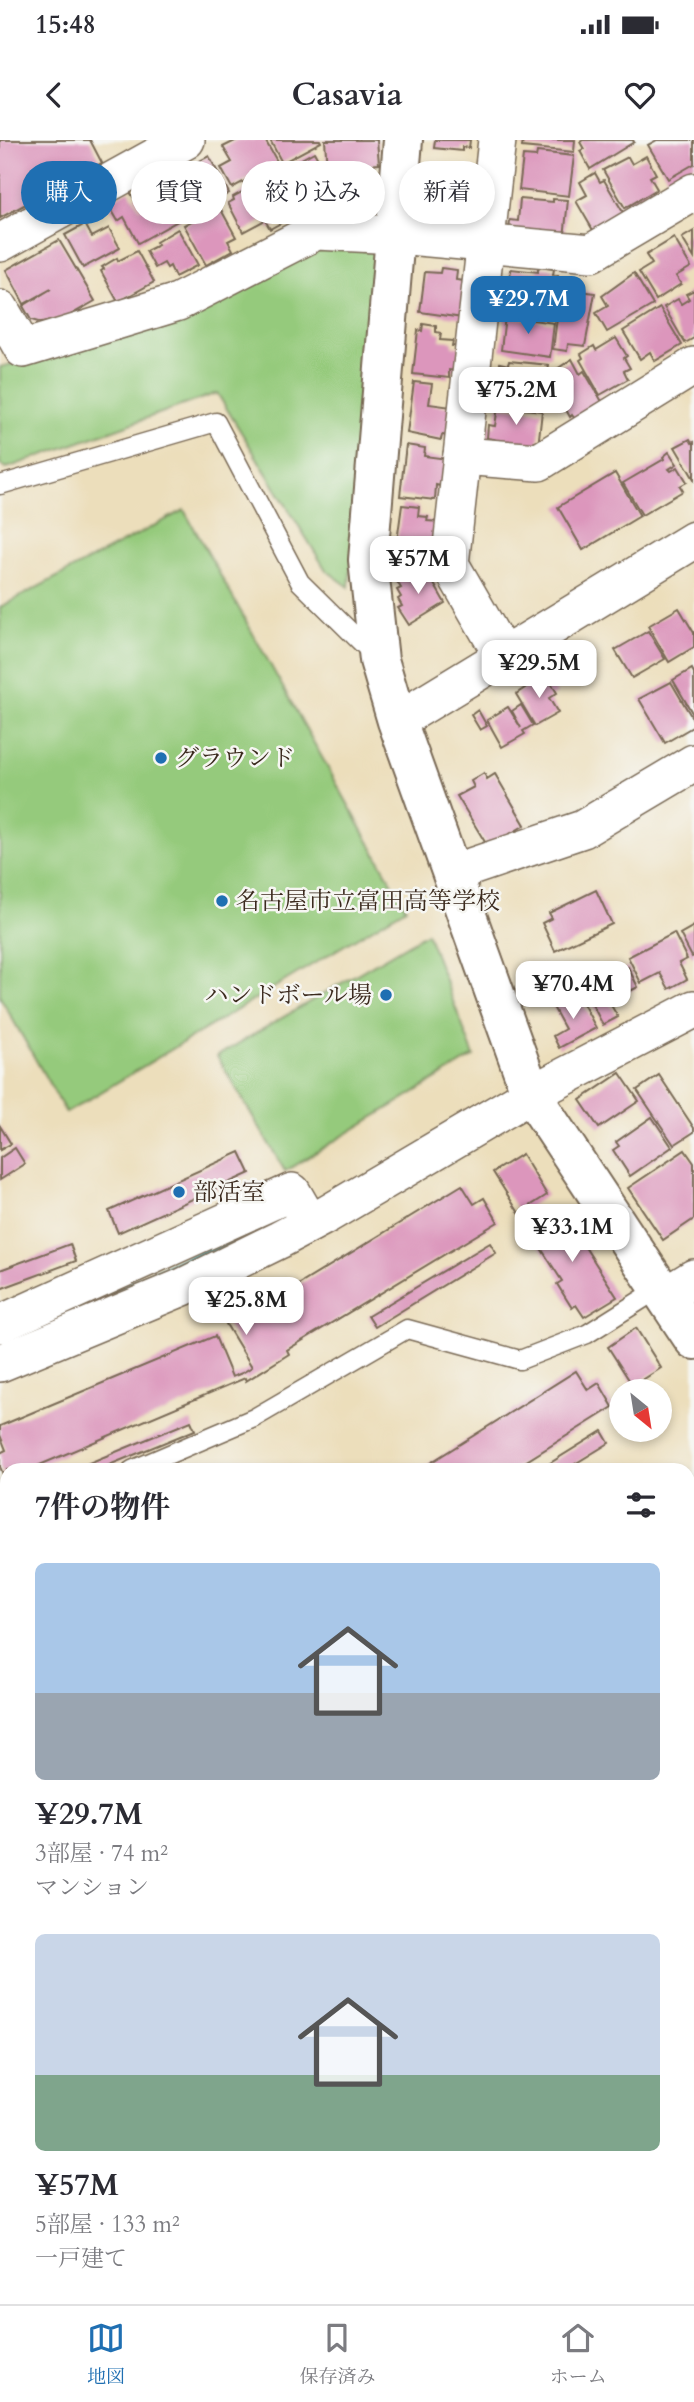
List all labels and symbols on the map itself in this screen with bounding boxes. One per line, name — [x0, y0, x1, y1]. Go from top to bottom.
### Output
pin: ¥29.7M — [471, 276, 585, 336]
pin: ¥75.2M — [459, 368, 573, 427]
pin: ¥57M — [377, 536, 459, 596]
pin: ¥29.5M — [482, 640, 596, 700]
place label: グラウンド — [175, 742, 295, 775]
marker: グラウンド — [153, 750, 169, 766]
place label: 名古屋市立富田高等学校 — [236, 885, 500, 918]
marker: 名古屋市立富田高等学校 — [214, 893, 230, 909]
pin: ¥70.4M — [516, 962, 630, 1021]
place label: ハンドボール場 — [204, 979, 372, 1012]
marker: ハンドボール場 — [378, 987, 394, 1003]
place label: 部活室 — [193, 1176, 265, 1209]
marker: 部活室 — [171, 1184, 187, 1200]
pin: ¥33.1M — [515, 1204, 629, 1264]
pin: ¥25.8M — [189, 1278, 303, 1337]
north arrow — [609, 1379, 672, 1442]

